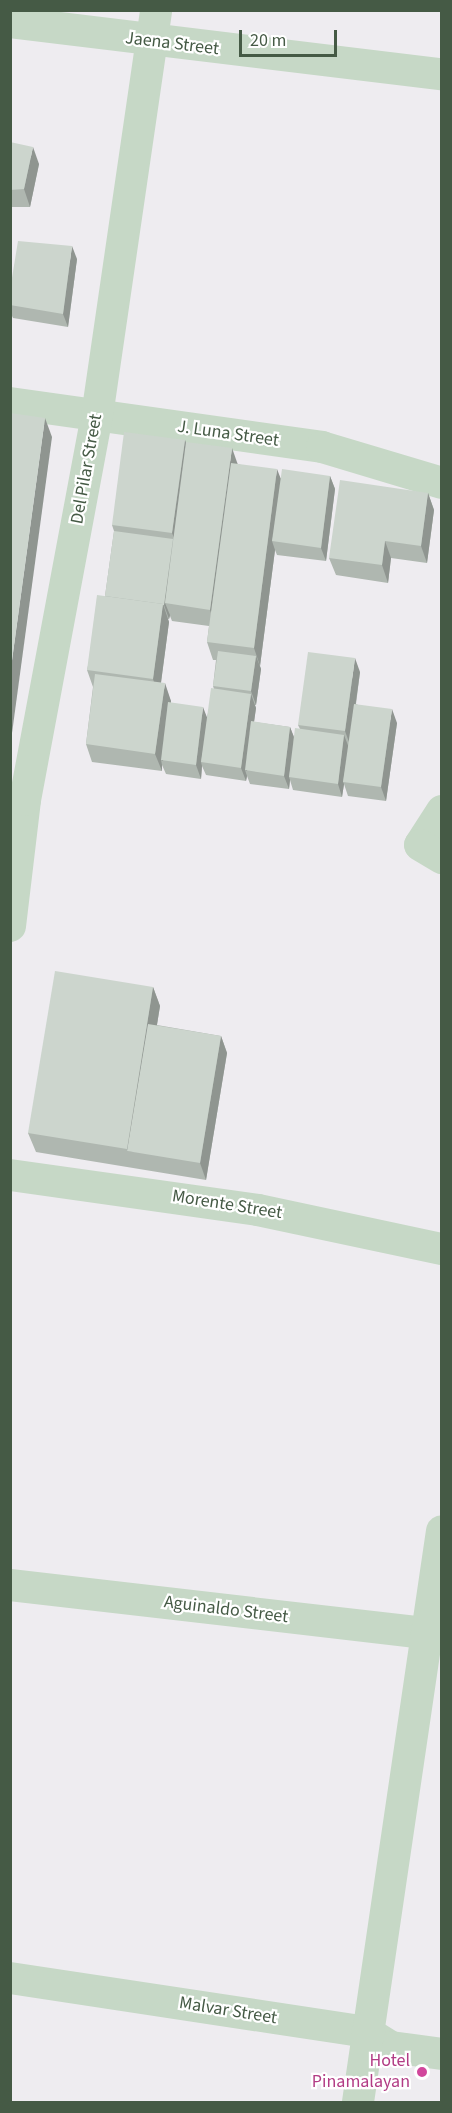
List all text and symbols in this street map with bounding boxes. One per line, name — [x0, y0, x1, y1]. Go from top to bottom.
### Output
scale bar — [242, 18, 340, 56]
street label: Jaena Street — [124, 28, 220, 60]
text: 20 m — [250, 28, 286, 53]
street label: Del Pilar Street — [67, 412, 107, 526]
street label: J. Luna Street — [176, 416, 280, 452]
street label: Morente Street — [170, 1186, 284, 1224]
street label: Aguinaldo Street — [163, 1592, 289, 1628]
street label: Malvar Street — [178, 1993, 278, 2029]
place label: Hotel Pinamalayan — [312, 2051, 410, 2094]
marker: Hotel Pinamalayan — [415, 2065, 429, 2079]

